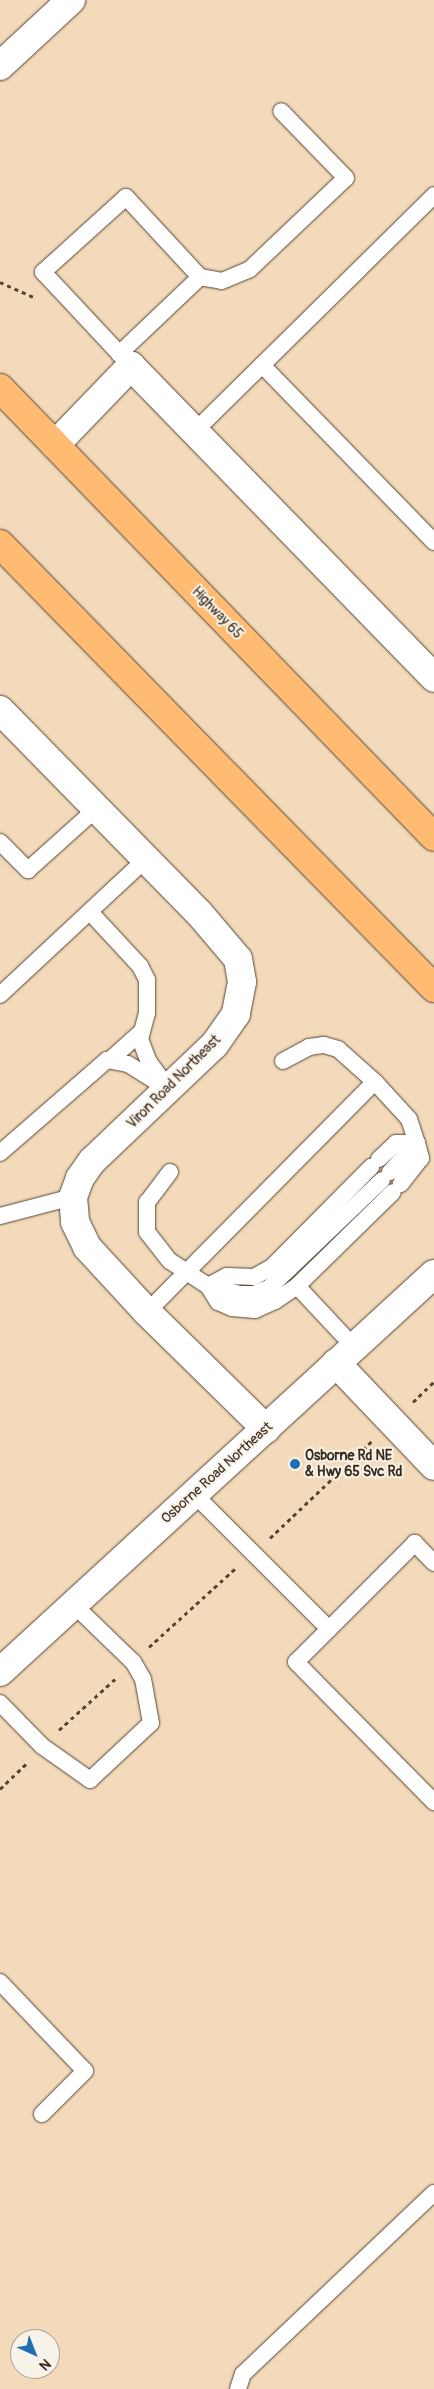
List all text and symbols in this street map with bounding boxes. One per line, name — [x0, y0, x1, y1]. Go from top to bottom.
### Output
street label: Highway 65 — [188, 583, 246, 643]
street label: Viron Road Northeast — [124, 1032, 224, 1132]
street label: Osborne Road Northeast — [158, 1419, 276, 1527]
place label: Osborne Rd NE & Hwy 65 Svc Rd — [305, 1448, 402, 1480]
marker: Osborne Rd NE & Hwy 65 Svc Rd — [289, 1458, 301, 1470]
north arrow — [10, 2329, 60, 2379]
text: N — [36, 2355, 54, 2374]

